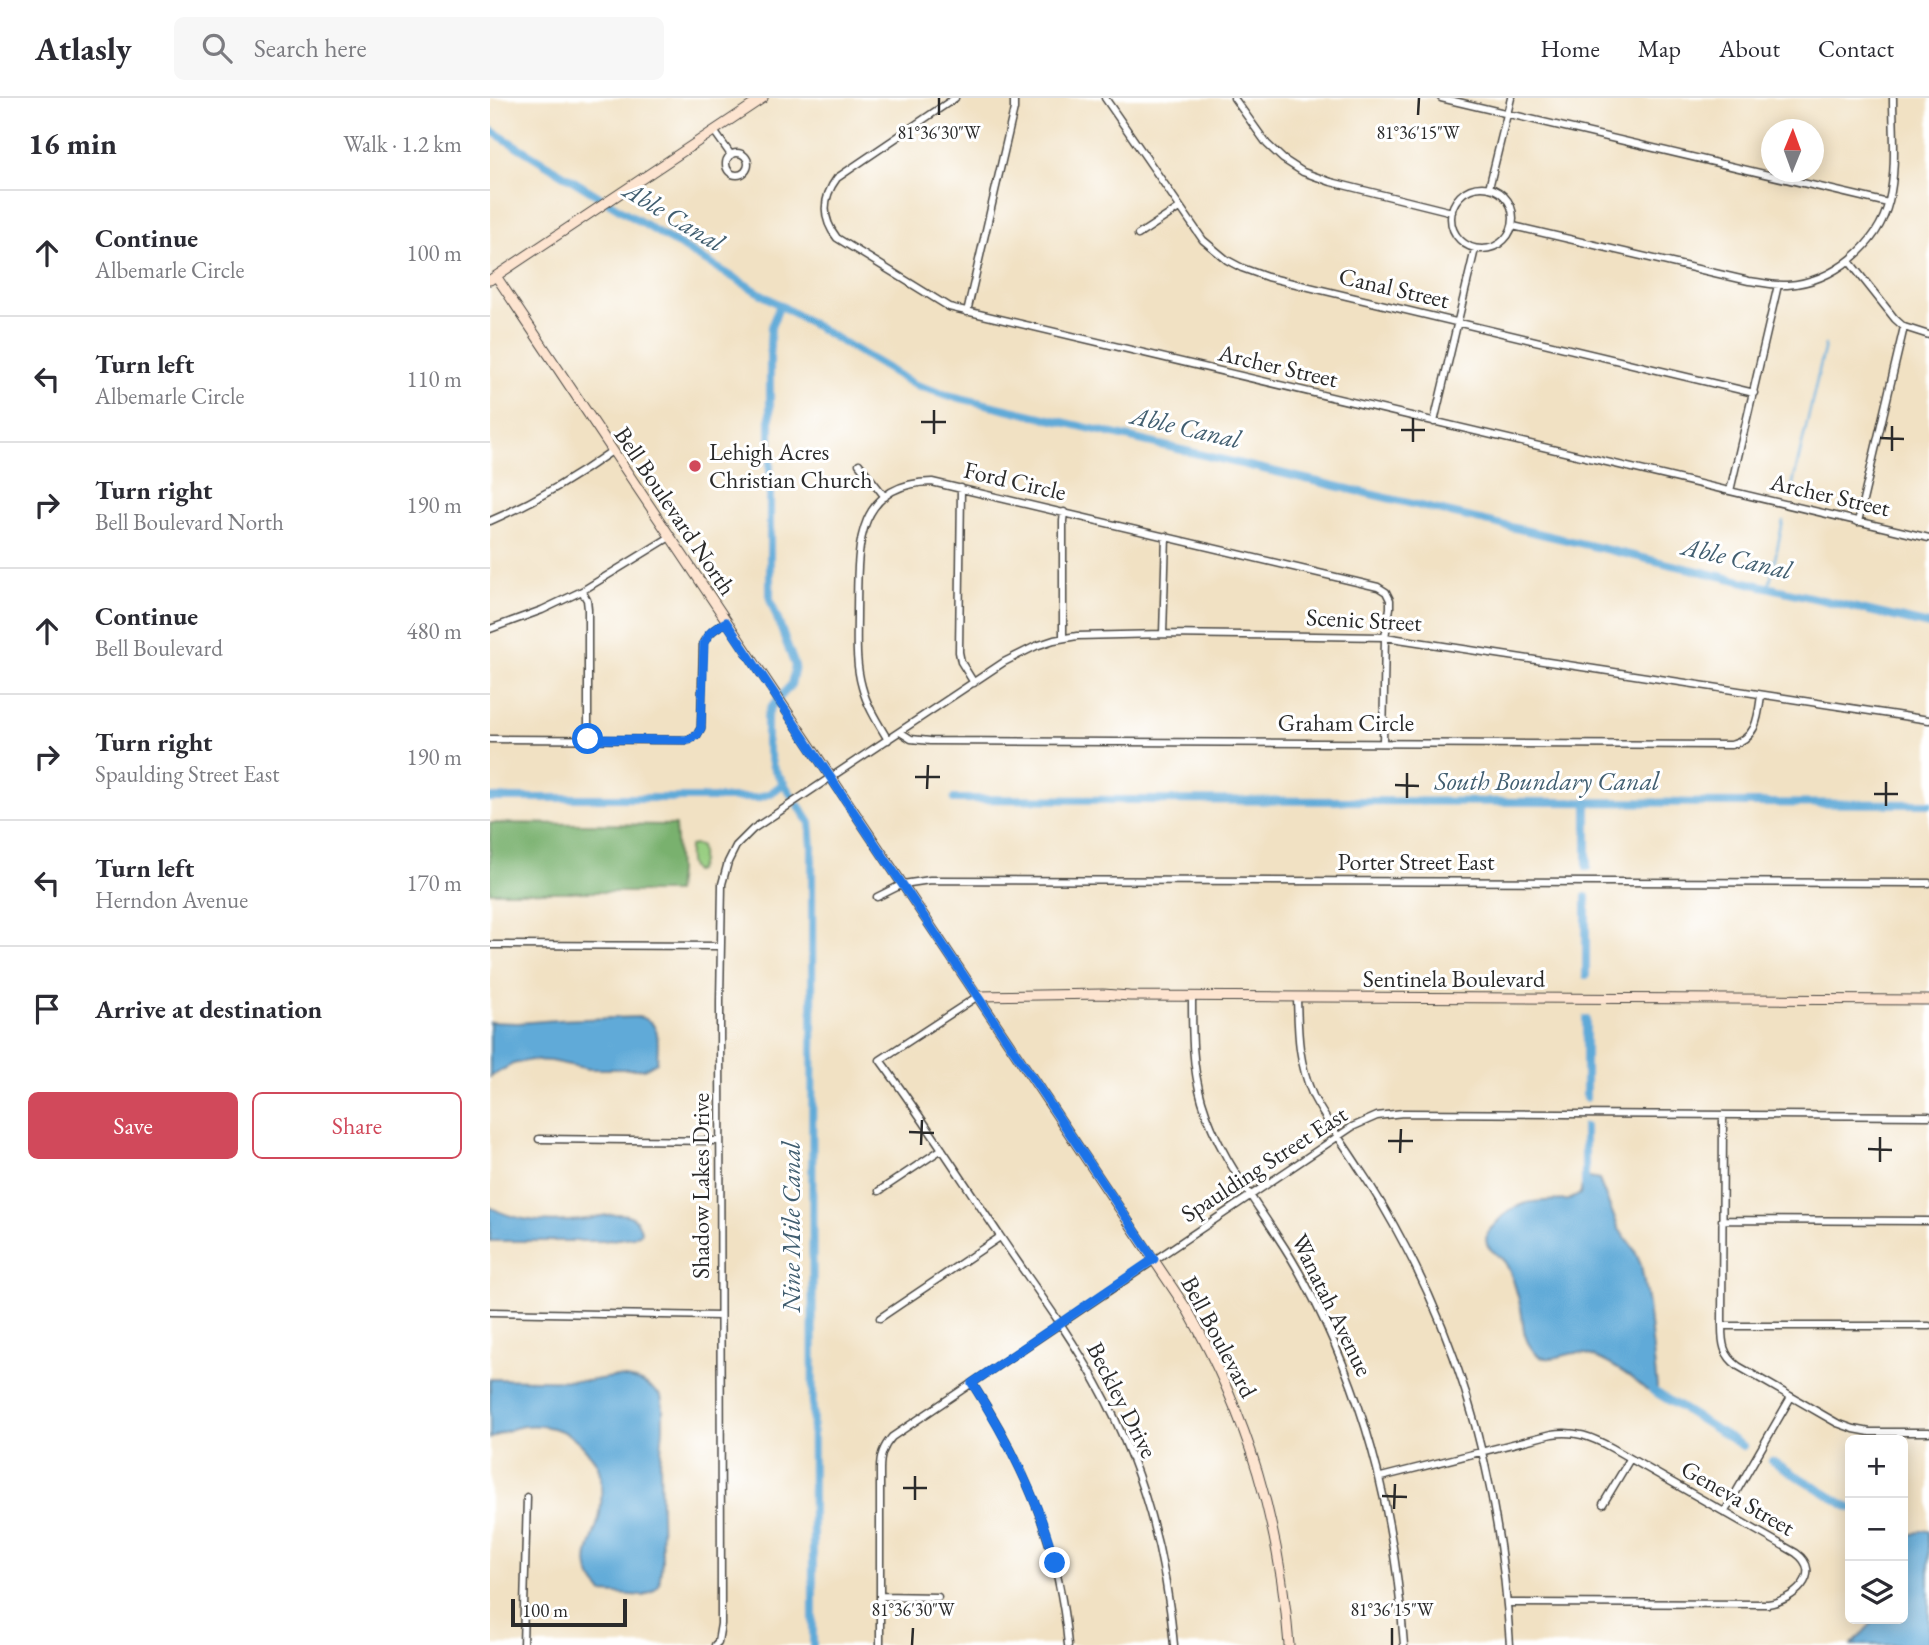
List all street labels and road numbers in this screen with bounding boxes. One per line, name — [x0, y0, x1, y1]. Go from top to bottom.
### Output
street label: Canal Street — [1336, 260, 1453, 315]
street label: Archer Street — [1214, 337, 1341, 394]
street label: Bell Boulevard North — [607, 420, 743, 601]
street label: Ford Circle — [961, 454, 1069, 507]
street label: Archer Street — [1766, 466, 1893, 523]
street label: Scenic Street — [1305, 601, 1423, 638]
street label: Graham Circle — [1278, 707, 1414, 738]
street label: Porter Street East — [1338, 846, 1495, 877]
street label: Sentinela Boulevard — [1363, 963, 1546, 994]
street label: Shadow Lakes Drive — [685, 1093, 716, 1279]
street label: Spaulding Street East — [1175, 1098, 1353, 1229]
street label: Wanatah Avenue — [1285, 1229, 1380, 1381]
street label: Bell Boulevard — [1174, 1271, 1265, 1404]
street label: Beckley Drive — [1080, 1337, 1165, 1463]
street label: Geneva Street — [1676, 1453, 1801, 1543]

